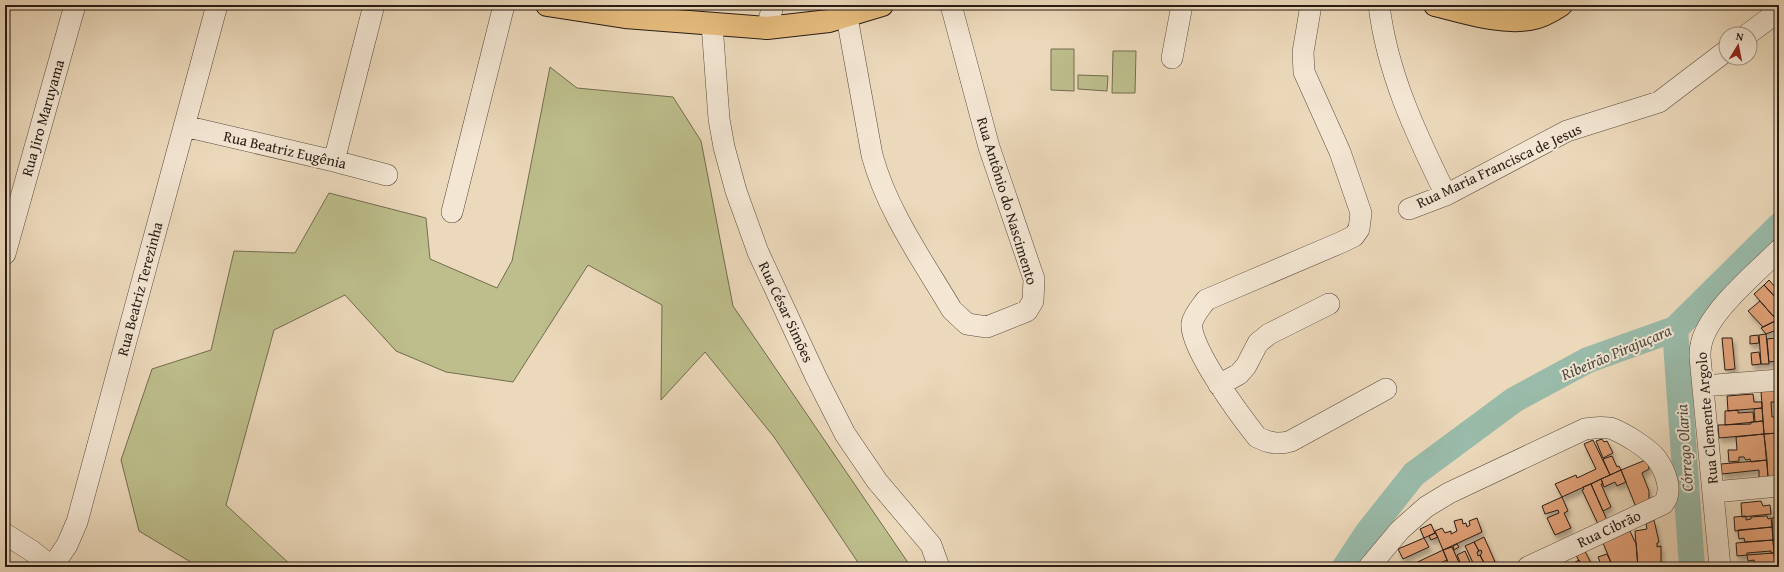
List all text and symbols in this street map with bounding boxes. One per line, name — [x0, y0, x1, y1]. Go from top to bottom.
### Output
north arrow — [1718, 26, 1758, 66]
text: N — [1735, 28, 1745, 45]
street label: Rua Jiro Maruyama — [16, 57, 69, 179]
street label: Rua Antônio do Nascimento — [972, 114, 1043, 288]
street label: Rua Maria Francisca de Jesus — [1413, 118, 1585, 213]
street label: Rua Beatriz Eugênia — [222, 125, 349, 174]
street label: Rua Beatriz Terezinha — [112, 220, 168, 358]
street label: Rua César Simões — [754, 258, 819, 366]
water label: Ribeirão Pirajuçara — [1556, 318, 1676, 386]
street label: Rua Clemente Argolo — [1690, 351, 1723, 485]
water label: Córrego Olaria — [1669, 403, 1699, 493]
street label: Rua Cibrão — [1573, 504, 1644, 552]

